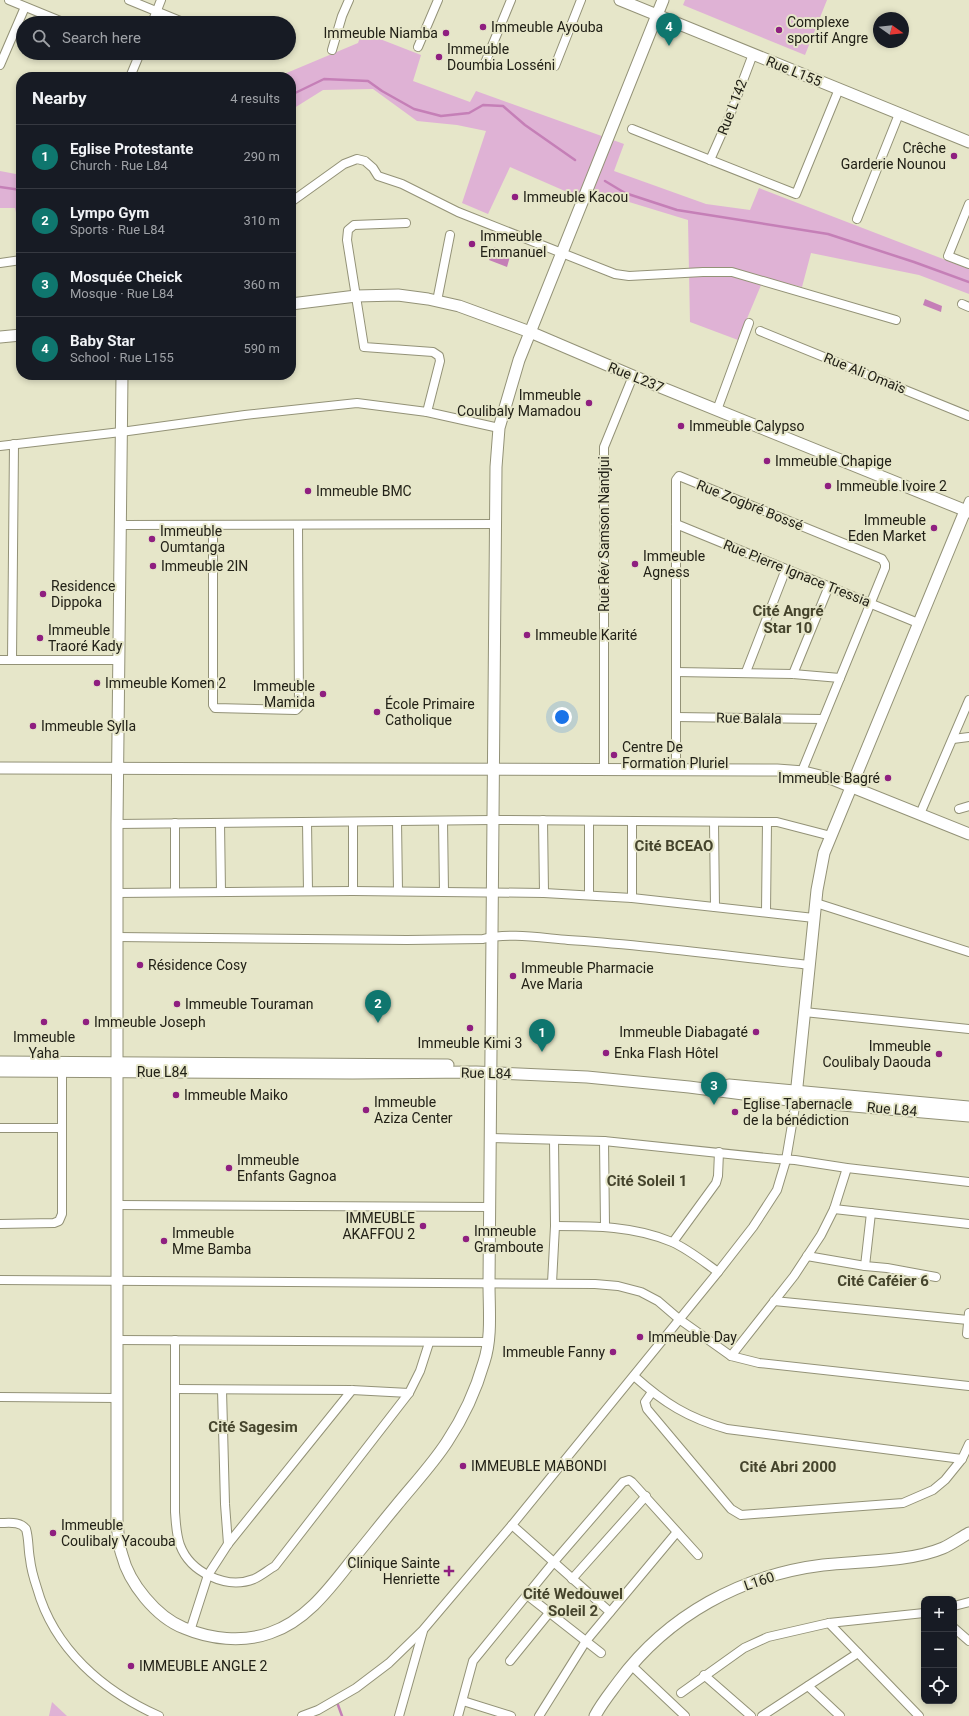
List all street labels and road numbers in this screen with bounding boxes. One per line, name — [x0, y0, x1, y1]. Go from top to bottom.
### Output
street label: Rue L155 — [764, 53, 824, 89]
street label: Rue L142 — [714, 77, 750, 137]
street label: Rue Ali Omaïs — [822, 349, 908, 397]
street label: Rue L237 — [606, 359, 666, 395]
street label: Rue Rév Samson Nandjui — [596, 456, 612, 612]
street label: Rue Zogbré Bossé — [694, 476, 806, 534]
street label: Rue Pierre Ignace Tressia — [721, 536, 873, 610]
street label: Rue Balala — [716, 709, 782, 727]
street label: Rue L84 — [137, 1064, 187, 1080]
street label: Rue L84 — [461, 1065, 512, 1081]
street label: Rue L84 — [866, 1099, 918, 1119]
street label: L160 — [742, 1568, 776, 1594]

